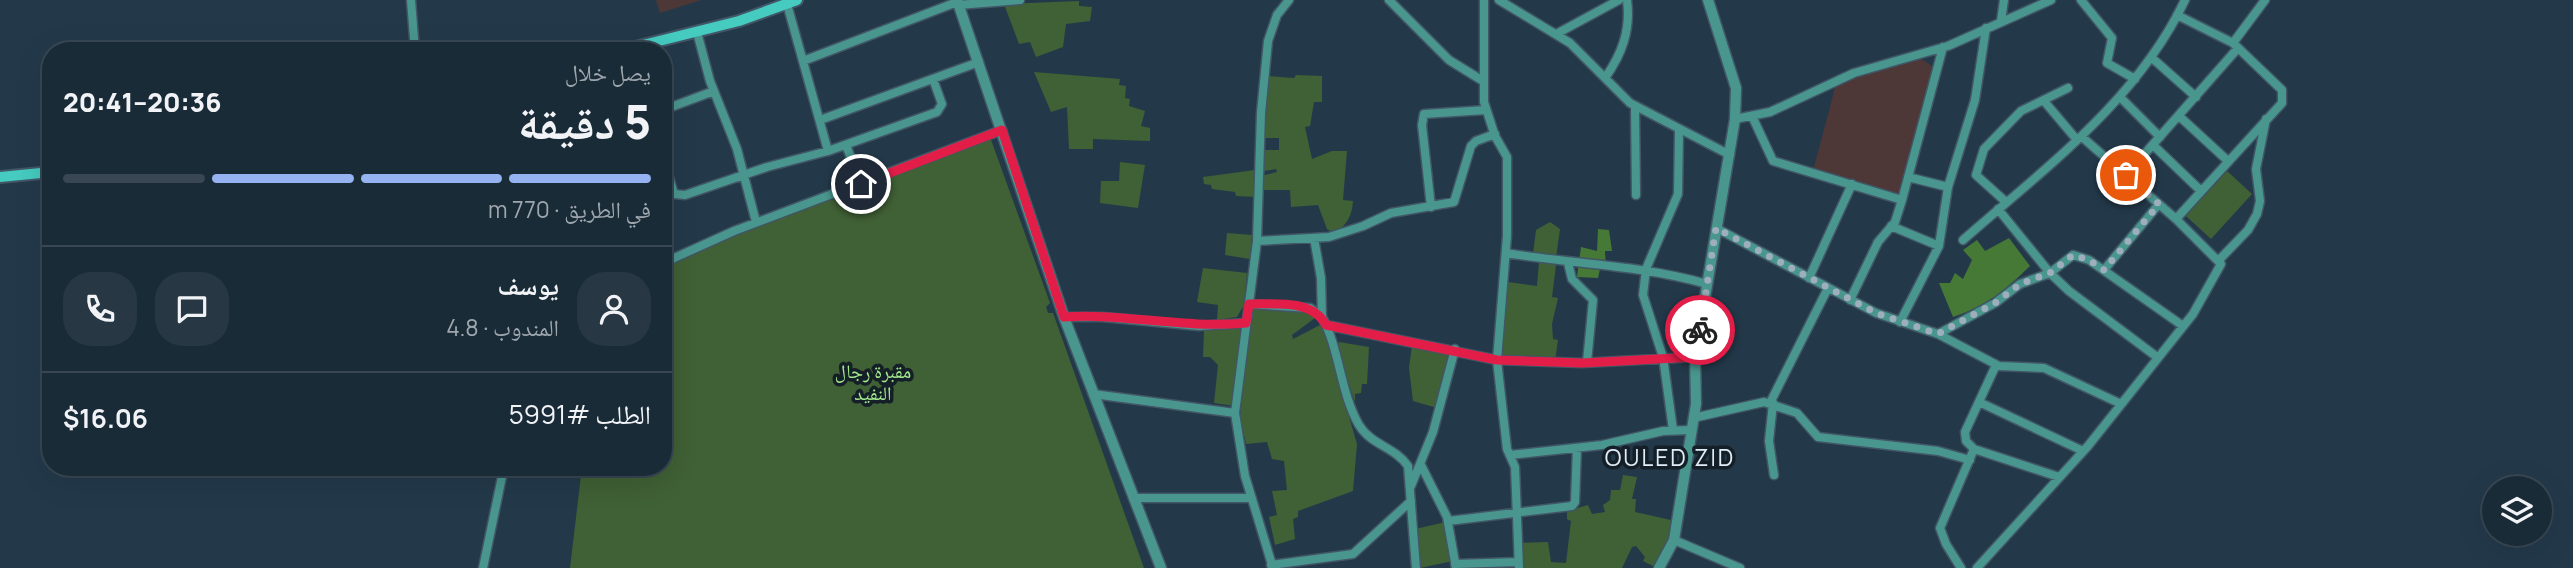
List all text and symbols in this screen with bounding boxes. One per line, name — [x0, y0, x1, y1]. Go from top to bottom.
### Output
text: يصل خلال — [565, 56, 651, 88]
text: 20:36–20:41 — [63, 84, 221, 120]
text: 5 دقيقة — [518, 90, 651, 153]
pin — [2096, 145, 2156, 205]
pin — [831, 154, 891, 214]
icon: bag — [2107, 156, 2145, 194]
icon: home — [842, 165, 880, 203]
text: في الطريق · 770 m — [488, 193, 651, 225]
text: يوسف — [498, 267, 559, 303]
button: phone — [63, 272, 137, 346]
button: chat — [155, 272, 229, 346]
button: person — [577, 272, 651, 346]
courier — [1665, 295, 1735, 365]
text: المندوب · 4.8 — [446, 311, 559, 343]
icon: bike — [1681, 311, 1719, 349]
park label: مقبرة رجال النفيد — [835, 358, 911, 406]
text: الطلب #5991 — [509, 396, 651, 432]
text: $16.06 — [63, 400, 148, 436]
district label: OULED ZID — [1605, 441, 1735, 473]
map controls — [2482, 476, 2552, 546]
button: layers — [2482, 476, 2552, 546]

